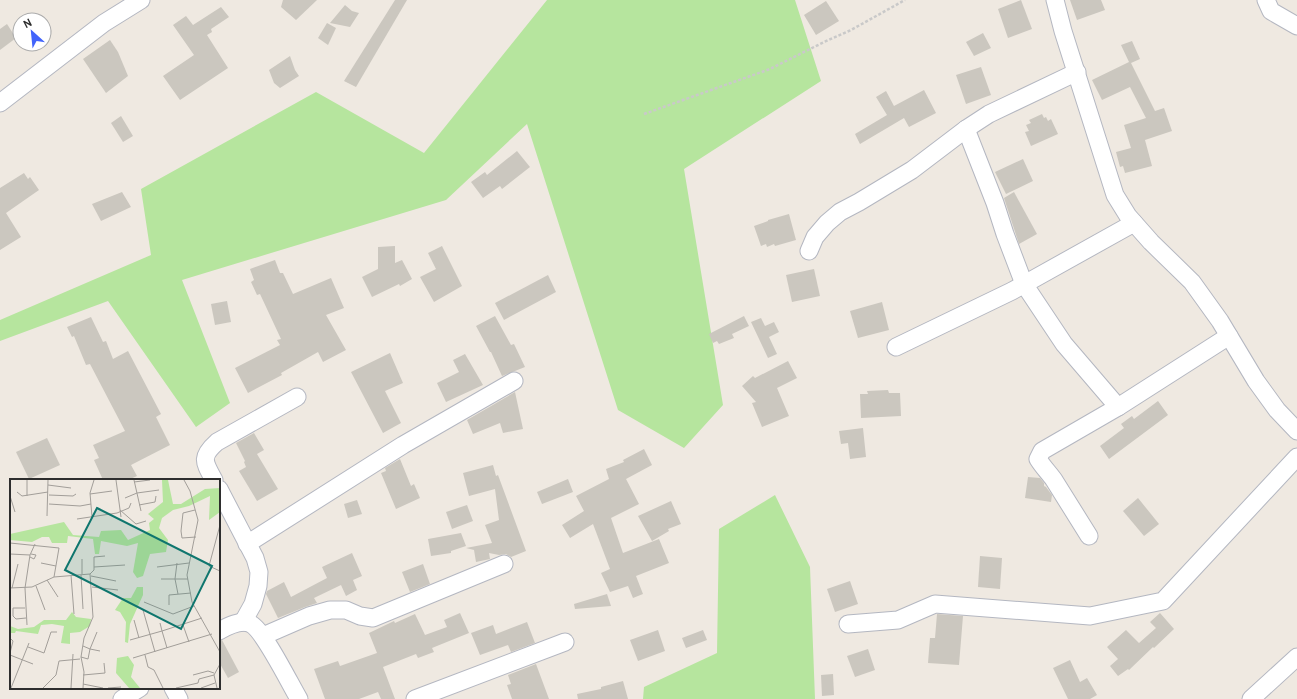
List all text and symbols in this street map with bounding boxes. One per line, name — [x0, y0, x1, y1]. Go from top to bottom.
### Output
north arrow — [12, 12, 52, 52]
text: N — [21, 16, 35, 32]
inset map — [10, 479, 220, 689]

